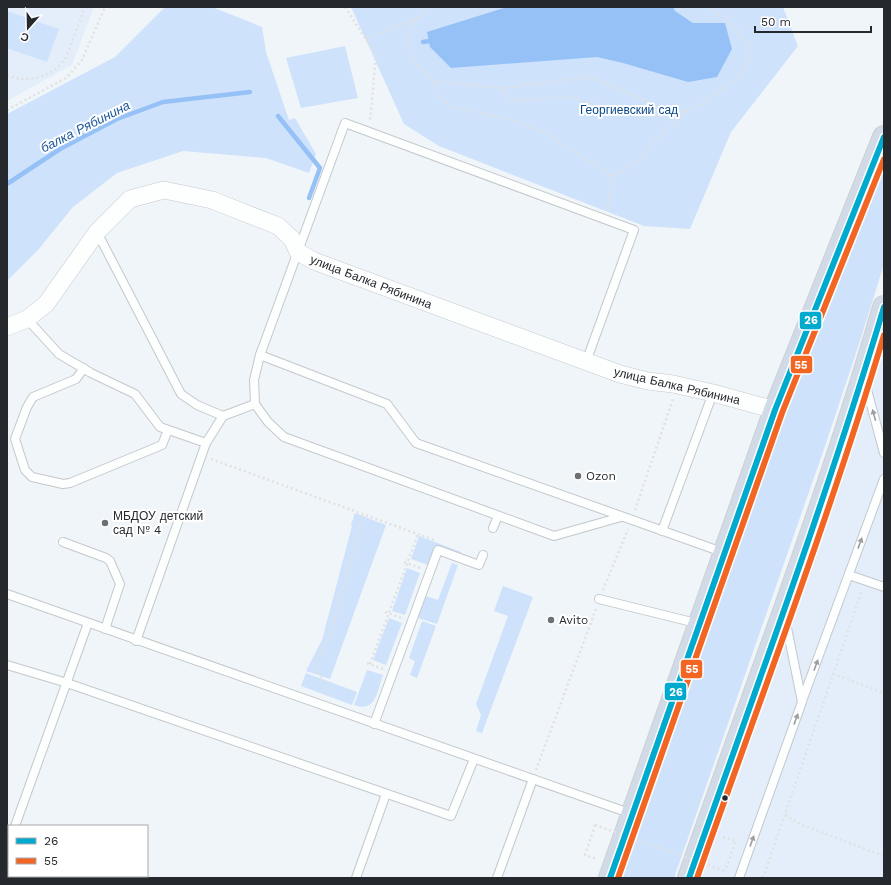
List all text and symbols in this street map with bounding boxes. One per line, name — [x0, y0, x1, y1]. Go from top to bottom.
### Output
north arrow — [8, 8, 48, 48]
scale bar — [755, 8, 871, 34]
text: 50 m — [761, 15, 791, 29]
text: С — [19, 29, 31, 44]
water label: балка Рябинина — [38, 97, 132, 155]
park label: Георгиевский сад — [580, 103, 678, 117]
street label: улица Балка Рябинина — [308, 252, 434, 312]
line badge: 26 — [799, 311, 822, 330]
text: 26 — [804, 314, 818, 327]
line badge: 55 — [790, 355, 813, 374]
text: 55 — [795, 359, 807, 372]
street label: улица Балка Рябинина — [612, 365, 742, 407]
one-way arrow — [871, 409, 877, 421]
place label: Ozon — [586, 469, 616, 483]
marker: Ozon — [573, 471, 583, 481]
place label: МБДОУ детский сад № 4 — [113, 509, 203, 537]
marker: МБДОУ детский сад № 4 — [100, 518, 110, 528]
one-way arrow — [858, 537, 864, 549]
place label: Avito — [559, 613, 588, 627]
marker: Avito — [546, 615, 556, 625]
line badge: 55 — [680, 659, 703, 679]
one-way arrow — [813, 659, 819, 671]
text: 55 — [686, 663, 698, 676]
line badge: 26 — [664, 682, 687, 701]
text: 26 — [669, 686, 683, 699]
one-way arrow — [793, 712, 799, 724]
unlabelled marker — [720, 793, 730, 803]
legend — [8, 825, 148, 877]
text: 26 — [44, 834, 58, 848]
one-way arrow — [750, 835, 756, 847]
text: 55 — [44, 854, 58, 868]

